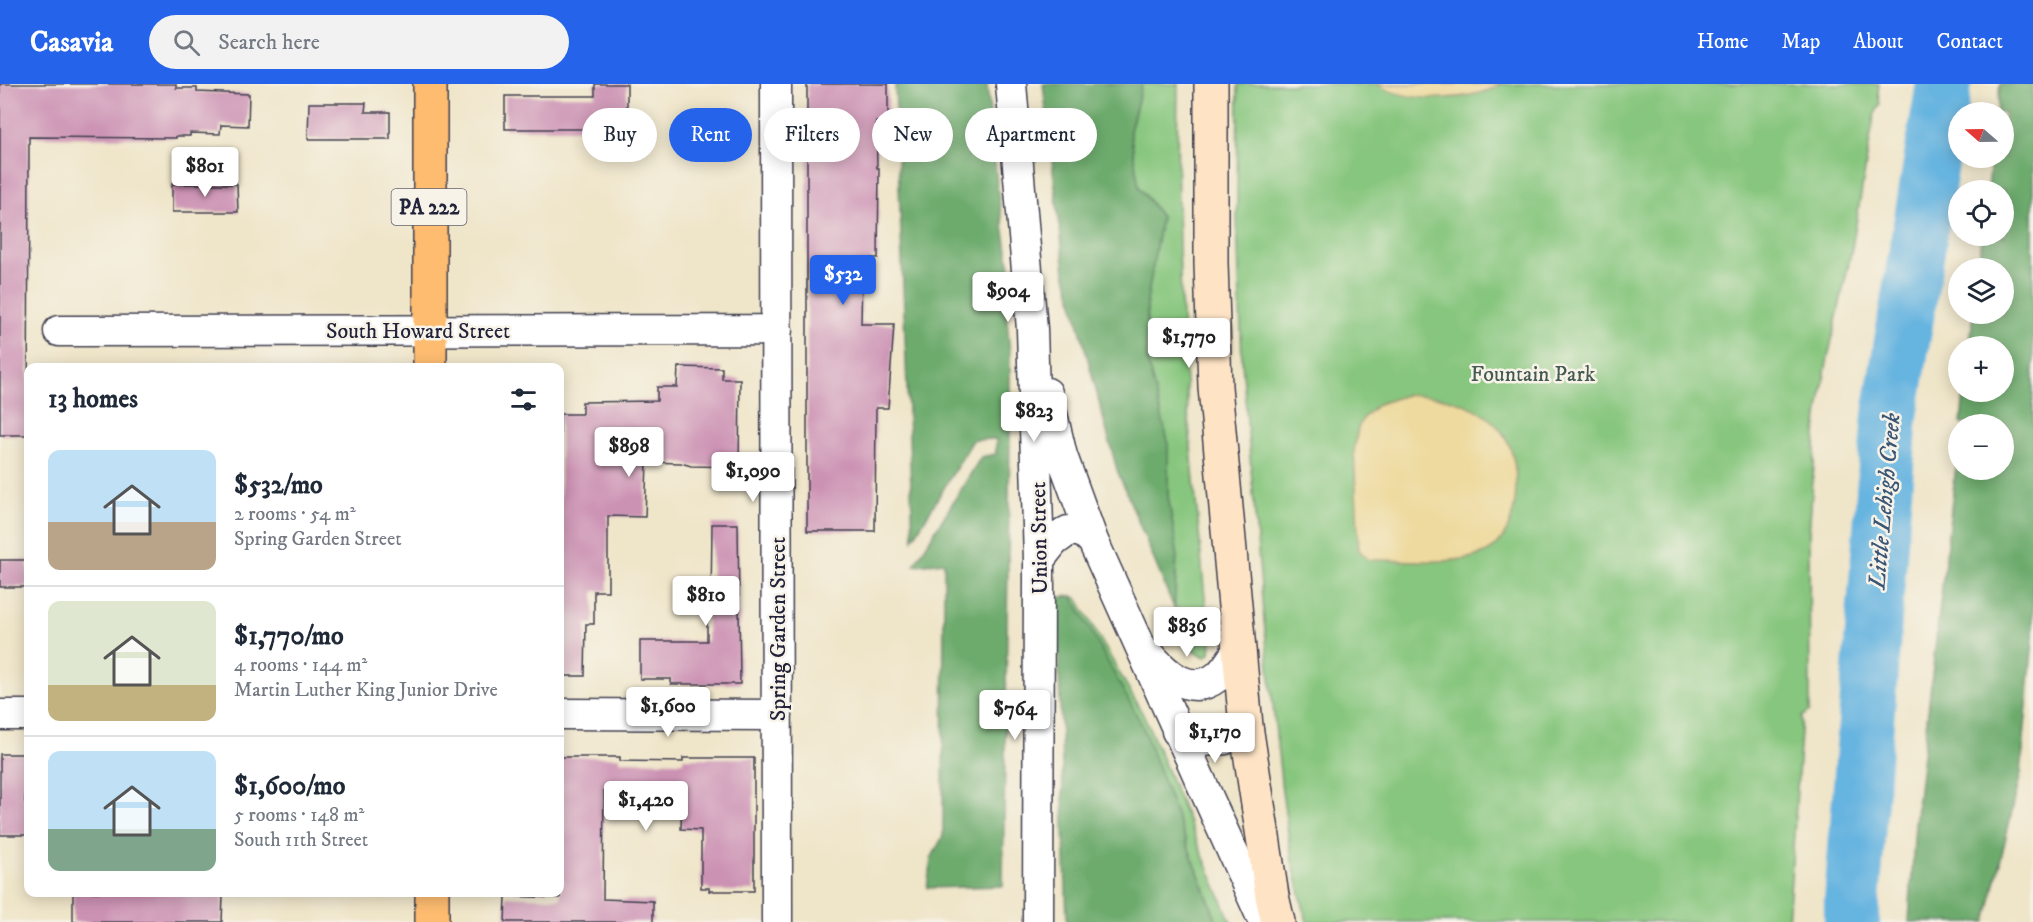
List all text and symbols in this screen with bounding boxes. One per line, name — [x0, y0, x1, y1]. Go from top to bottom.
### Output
search box — [149, 15, 569, 69]
text: Casavia — [30, 25, 113, 60]
icon: search — [170, 26, 203, 59]
text: Search here — [218, 29, 320, 56]
text: Home — [1697, 29, 1749, 55]
text: Map — [1782, 29, 1820, 55]
text: About — [1853, 29, 1904, 55]
text: Contact — [1937, 29, 2003, 55]
north arrow — [1948, 102, 2014, 168]
map controls — [1948, 102, 2014, 480]
chip: Buy — [582, 108, 657, 162]
chip: Rent — [669, 108, 752, 162]
chip: Filters — [764, 108, 860, 162]
chip: New — [872, 108, 953, 162]
chip: Apartment — [965, 108, 1097, 162]
pin: $801 — [169, 147, 241, 198]
text: $801 — [186, 154, 224, 179]
button: locate — [1948, 180, 2014, 246]
road number: PA 222 — [392, 189, 466, 225]
pin: $532 — [807, 255, 879, 306]
button: layers — [1948, 258, 2014, 324]
text: $532 — [824, 262, 862, 287]
pin: $904 — [972, 272, 1044, 323]
text: $904 — [986, 279, 1030, 304]
street label: South Howard Street — [326, 318, 510, 345]
pin: $1,770 — [1140, 318, 1238, 369]
text: $1,770 — [1162, 325, 1216, 350]
button: + — [1948, 336, 2014, 402]
park label: Fountain Park — [1471, 361, 1596, 388]
text: 13 homes — [48, 383, 138, 416]
icon: filters — [507, 383, 540, 416]
pin: $823 — [998, 392, 1070, 443]
text: $823 — [1015, 399, 1053, 424]
water label: Little Lehigh Creek — [1862, 412, 1908, 592]
button: − — [1948, 414, 2014, 480]
pin: $898 — [593, 427, 665, 478]
text: $898 — [609, 434, 649, 459]
pin: $1,090 — [704, 452, 802, 503]
text: $1,090 — [725, 459, 781, 484]
text: $532/mo — [234, 469, 323, 502]
icon: home — [96, 474, 168, 546]
street label: Union Street — [1025, 481, 1054, 595]
text: 2 rooms · 54 m² — [234, 502, 356, 527]
text: Spring Garden Street — [234, 527, 402, 552]
street label: Spring Garden Street — [765, 537, 792, 721]
pin: $810 — [670, 576, 742, 627]
text: $810 — [687, 583, 725, 608]
pin: $836 — [1151, 607, 1223, 658]
text: $836 — [1168, 614, 1206, 639]
text: $1,770/mo — [234, 620, 344, 653]
icon: home — [96, 625, 168, 697]
text: 4 rooms · 144 m² — [234, 653, 367, 678]
text: Martin Luther King Junior Drive — [234, 678, 498, 703]
pin: $1,600 — [619, 687, 717, 738]
pin: $764 — [979, 690, 1051, 741]
text: $1,600 — [640, 694, 696, 719]
text: $764 — [993, 697, 1037, 722]
pin: $1,170 — [1166, 713, 1264, 764]
text: $1,170 — [1189, 720, 1241, 745]
text: $1,600/mo — [234, 770, 345, 803]
icon: home — [96, 775, 168, 847]
pin: $1,420 — [597, 781, 695, 832]
text: $1,420 — [618, 788, 674, 813]
text: 5 rooms · 148 m² — [234, 803, 364, 828]
text: South 11th Street — [234, 828, 368, 853]

